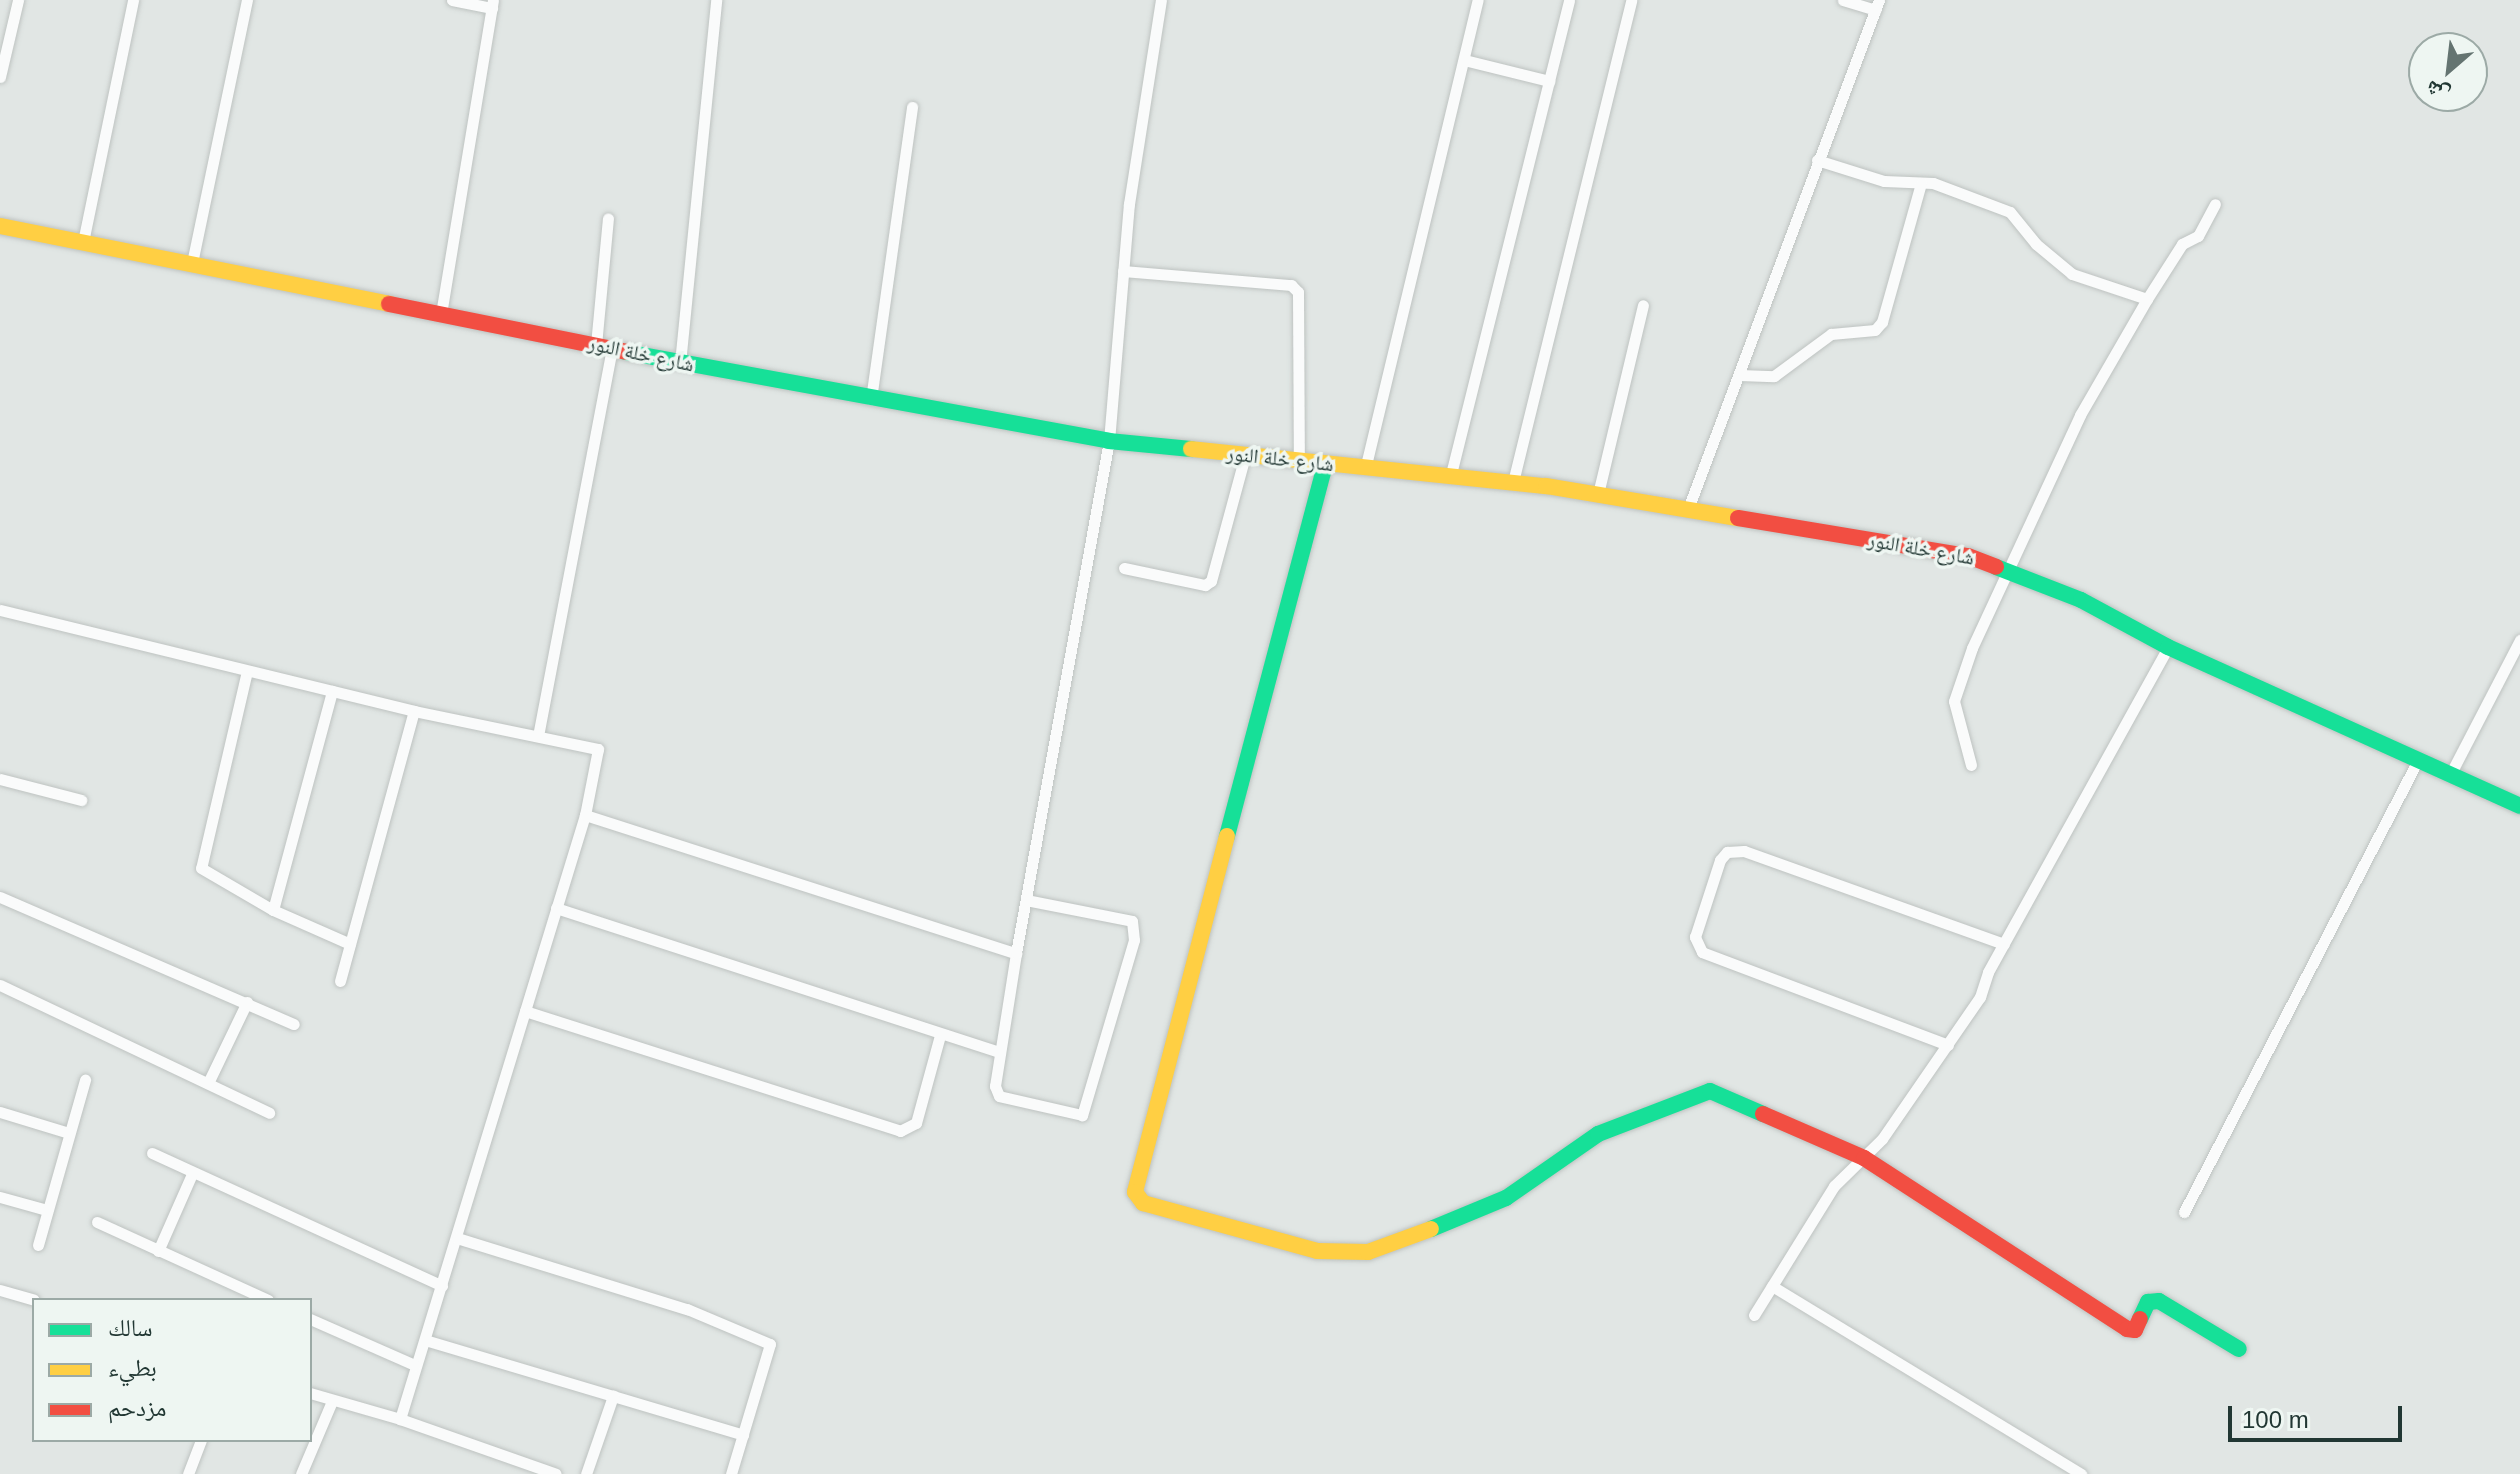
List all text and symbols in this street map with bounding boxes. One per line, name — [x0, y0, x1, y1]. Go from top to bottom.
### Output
north arrow — [2408, 32, 2488, 112]
text: ش — [2421, 75, 2454, 108]
street label: شارع خلة النور — [586, 331, 696, 377]
street label: شارع خلة النور — [1225, 441, 1335, 477]
street label: شارع خلة النور — [1866, 528, 1976, 570]
legend — [32, 1298, 312, 1442]
text: سالك — [108, 1314, 153, 1341]
text: بطيء — [108, 1354, 157, 1381]
scale bar — [2232, 1390, 2406, 1440]
text: مزدحم — [108, 1394, 167, 1421]
text: 100 m — [2242, 1406, 2309, 1433]

